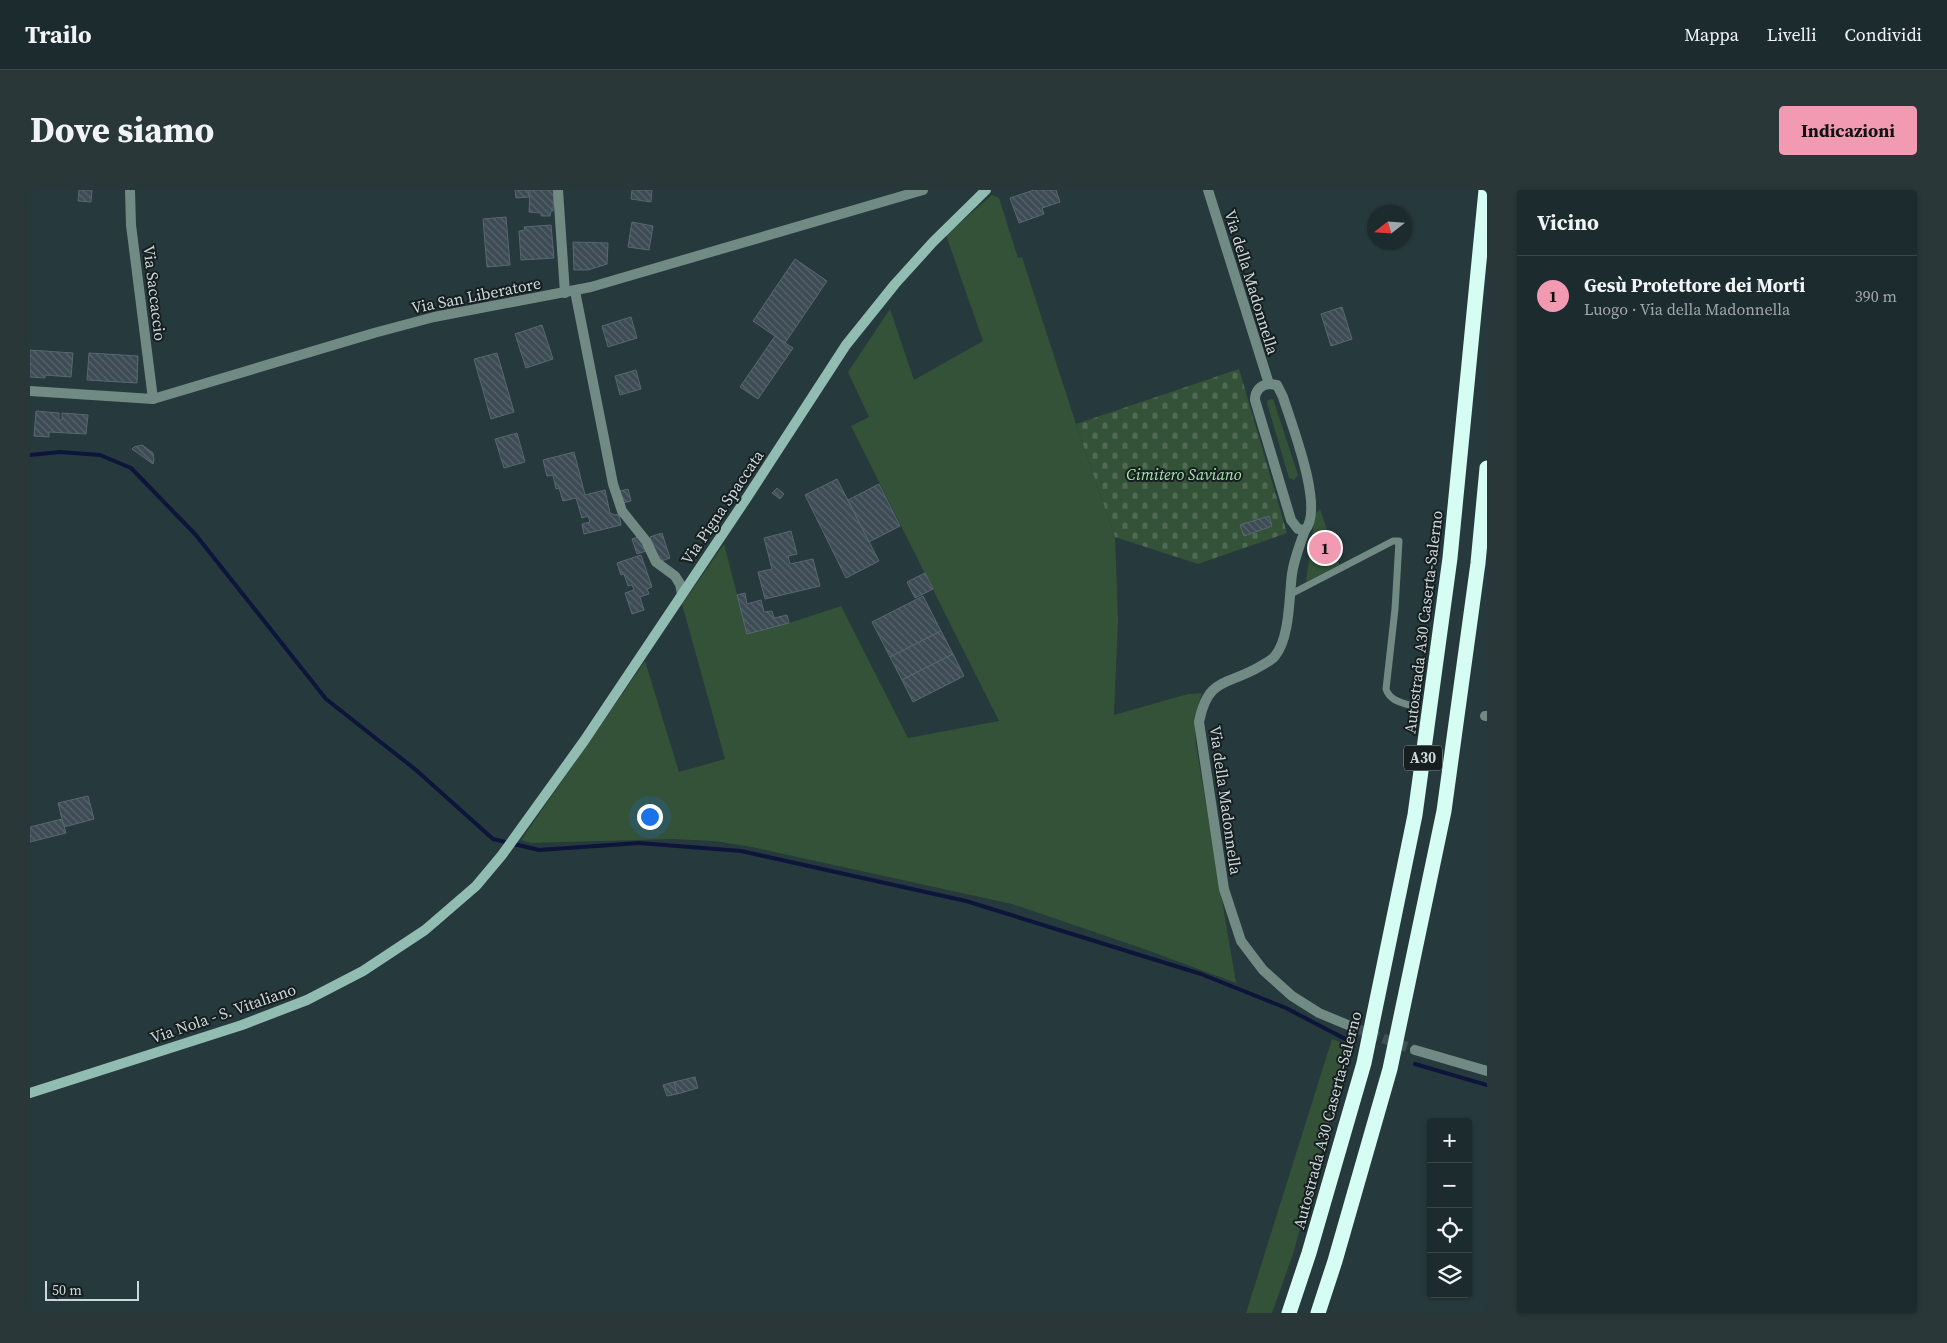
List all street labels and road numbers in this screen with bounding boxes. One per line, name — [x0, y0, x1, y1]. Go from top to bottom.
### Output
street label: Via della Madonnella — [1220, 207, 1285, 358]
street label: Via Saccaccio — [138, 244, 172, 342]
street label: Via San Liberatore — [409, 272, 543, 318]
street label: Via Pigna Spaccata — [675, 445, 769, 569]
street label: Autostrada A30 Caserta-Salerno — [1398, 509, 1448, 735]
street label: Via della Madonnella — [1205, 724, 1247, 877]
road number: A30 — [1404, 746, 1442, 770]
street label: Via Nola - S. Vitaliano — [147, 978, 299, 1048]
street label: Autostrada A30 Caserta-Salerno — [1287, 1008, 1367, 1231]

